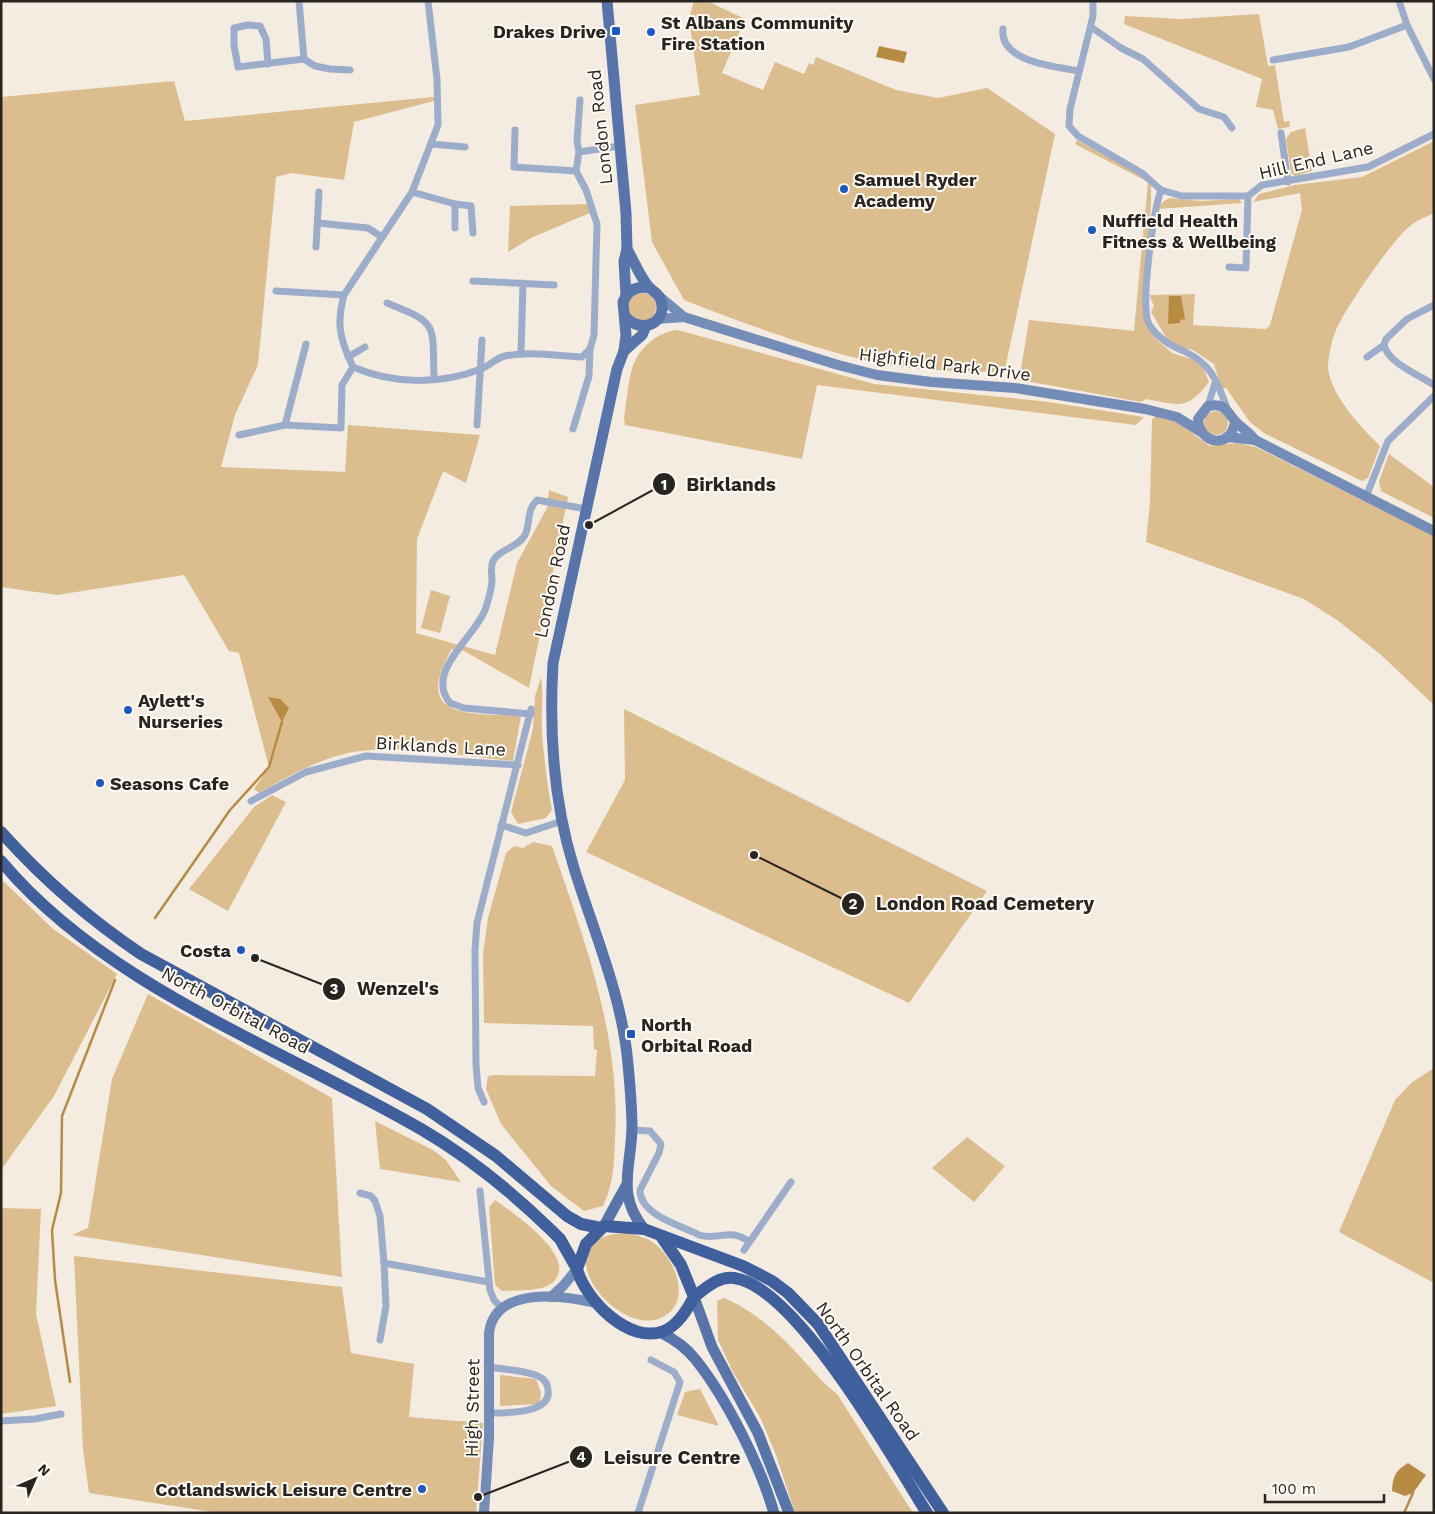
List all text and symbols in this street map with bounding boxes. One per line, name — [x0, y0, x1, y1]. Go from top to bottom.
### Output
place label: St Albans Community Fire Station — [661, 12, 854, 54]
place label: Drakes Drive — [493, 21, 606, 42]
marker: Drakes Drive — [610, 25, 622, 37]
marker: St Albans Community Fire Station — [645, 26, 657, 38]
street label: London Road — [584, 68, 616, 186]
street label: Hill End Lane — [1257, 137, 1375, 183]
place label: Samuel Ryder Academy — [854, 169, 977, 211]
marker: Samuel Ryder Academy — [838, 183, 850, 195]
place label: Nuffield Health Fitness & Wellbeing — [1102, 210, 1277, 252]
marker: Nuffield Health Fitness & Wellbeing — [1086, 224, 1098, 236]
street label: Highfield Park Drive — [858, 343, 1032, 385]
callout: Birklands — [652, 467, 786, 501]
text: Birklands — [686, 473, 776, 496]
text: 1 — [661, 476, 667, 494]
street label: London Road — [530, 522, 574, 640]
place label: Aylett's Nurseries — [138, 690, 223, 732]
marker: Aylett's Nurseries — [122, 704, 134, 716]
street label: Birklands Lane — [375, 732, 507, 760]
place label: Seasons Cafe — [110, 773, 229, 794]
marker: Seasons Cafe — [94, 777, 106, 789]
callout: London Road Cemetery — [840, 887, 1104, 921]
text: London Road Cemetery — [876, 892, 1095, 915]
text: 2 — [849, 895, 858, 913]
place label: Costa — [180, 940, 232, 961]
marker: Costa — [235, 944, 247, 956]
street label: North Orbital Road — [158, 962, 314, 1058]
callout: Wenzel's — [322, 972, 449, 1006]
text: Wenzel's — [357, 977, 439, 1000]
text: 3 — [330, 980, 339, 998]
place label: North Orbital Road — [641, 1014, 752, 1056]
marker: North Orbital Road — [625, 1028, 637, 1040]
street label: North Orbital Road — [812, 1297, 924, 1445]
street label: High Street — [461, 1358, 483, 1458]
callout: Leisure Centre — [569, 1440, 751, 1474]
text: Leisure Centre — [603, 1446, 741, 1469]
text: 4 — [576, 1448, 586, 1466]
north arrow — [10, 1454, 60, 1504]
text: N — [35, 1460, 54, 1479]
scale bar — [1265, 1472, 1384, 1504]
place label: Cotlandswick Leisure Centre — [155, 1479, 412, 1500]
text: 100 m — [1272, 1480, 1316, 1498]
marker: Cotlandswick Leisure Centre — [416, 1483, 428, 1495]

